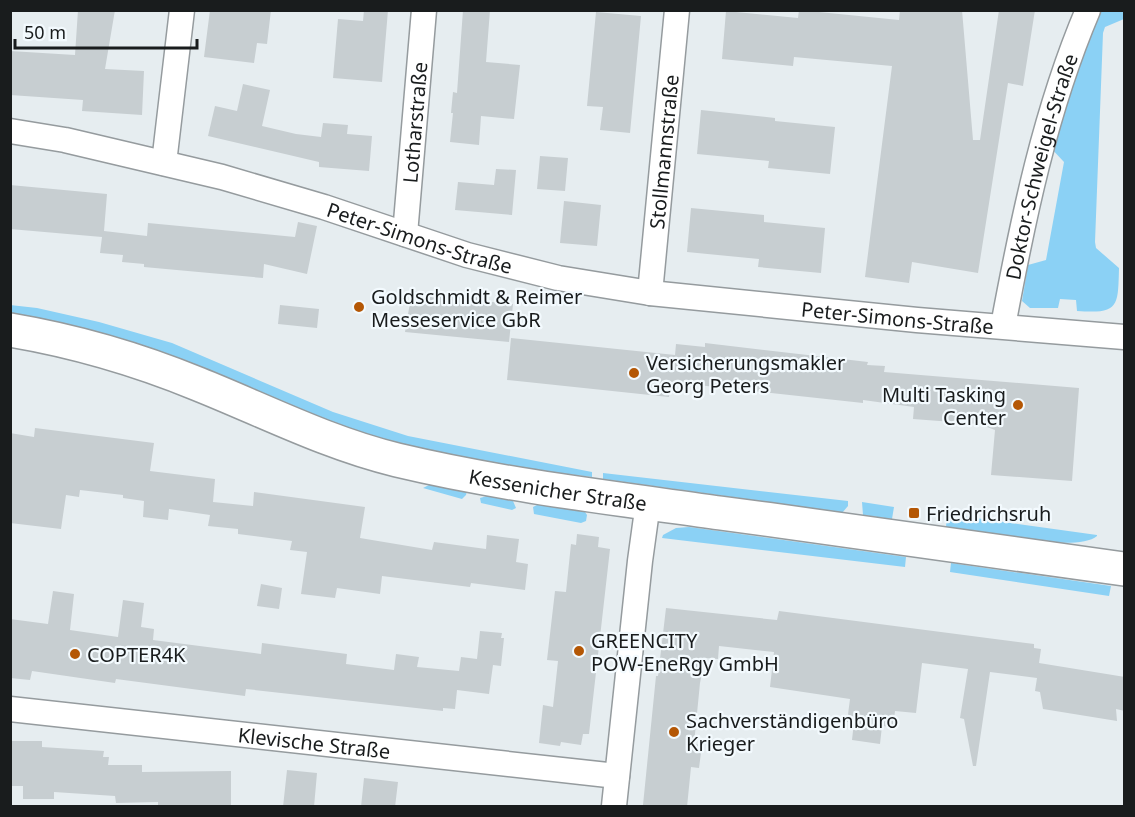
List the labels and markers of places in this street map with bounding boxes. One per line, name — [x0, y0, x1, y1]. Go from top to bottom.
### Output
place label: Goldschmidt & Reimer Messeservice GbR — [371, 283, 582, 333]
marker: Goldschmidt & Reimer Messeservice GbR — [352, 300, 366, 314]
place label: Versicherungsmakler Georg Peters — [646, 349, 845, 399]
marker: Versicherungsmakler Georg Peters — [627, 366, 641, 380]
place label: Multi Tasking Center — [882, 381, 1006, 431]
marker: Multi Tasking Center — [1011, 398, 1025, 412]
place label: Friedrichsruh — [926, 500, 1051, 527]
marker: Friedrichsruh — [907, 506, 921, 520]
place label: GREENCITY POW-EneRgy GmbH — [591, 627, 779, 677]
place label: COPTER4K — [87, 641, 186, 668]
marker: GREENCITY POW-EneRgy GmbH — [572, 644, 586, 658]
marker: COPTER4K — [68, 647, 82, 661]
place label: Sachverständigenbüro Krieger — [686, 707, 898, 757]
marker: Sachverständigenbüro Krieger — [667, 725, 681, 739]

